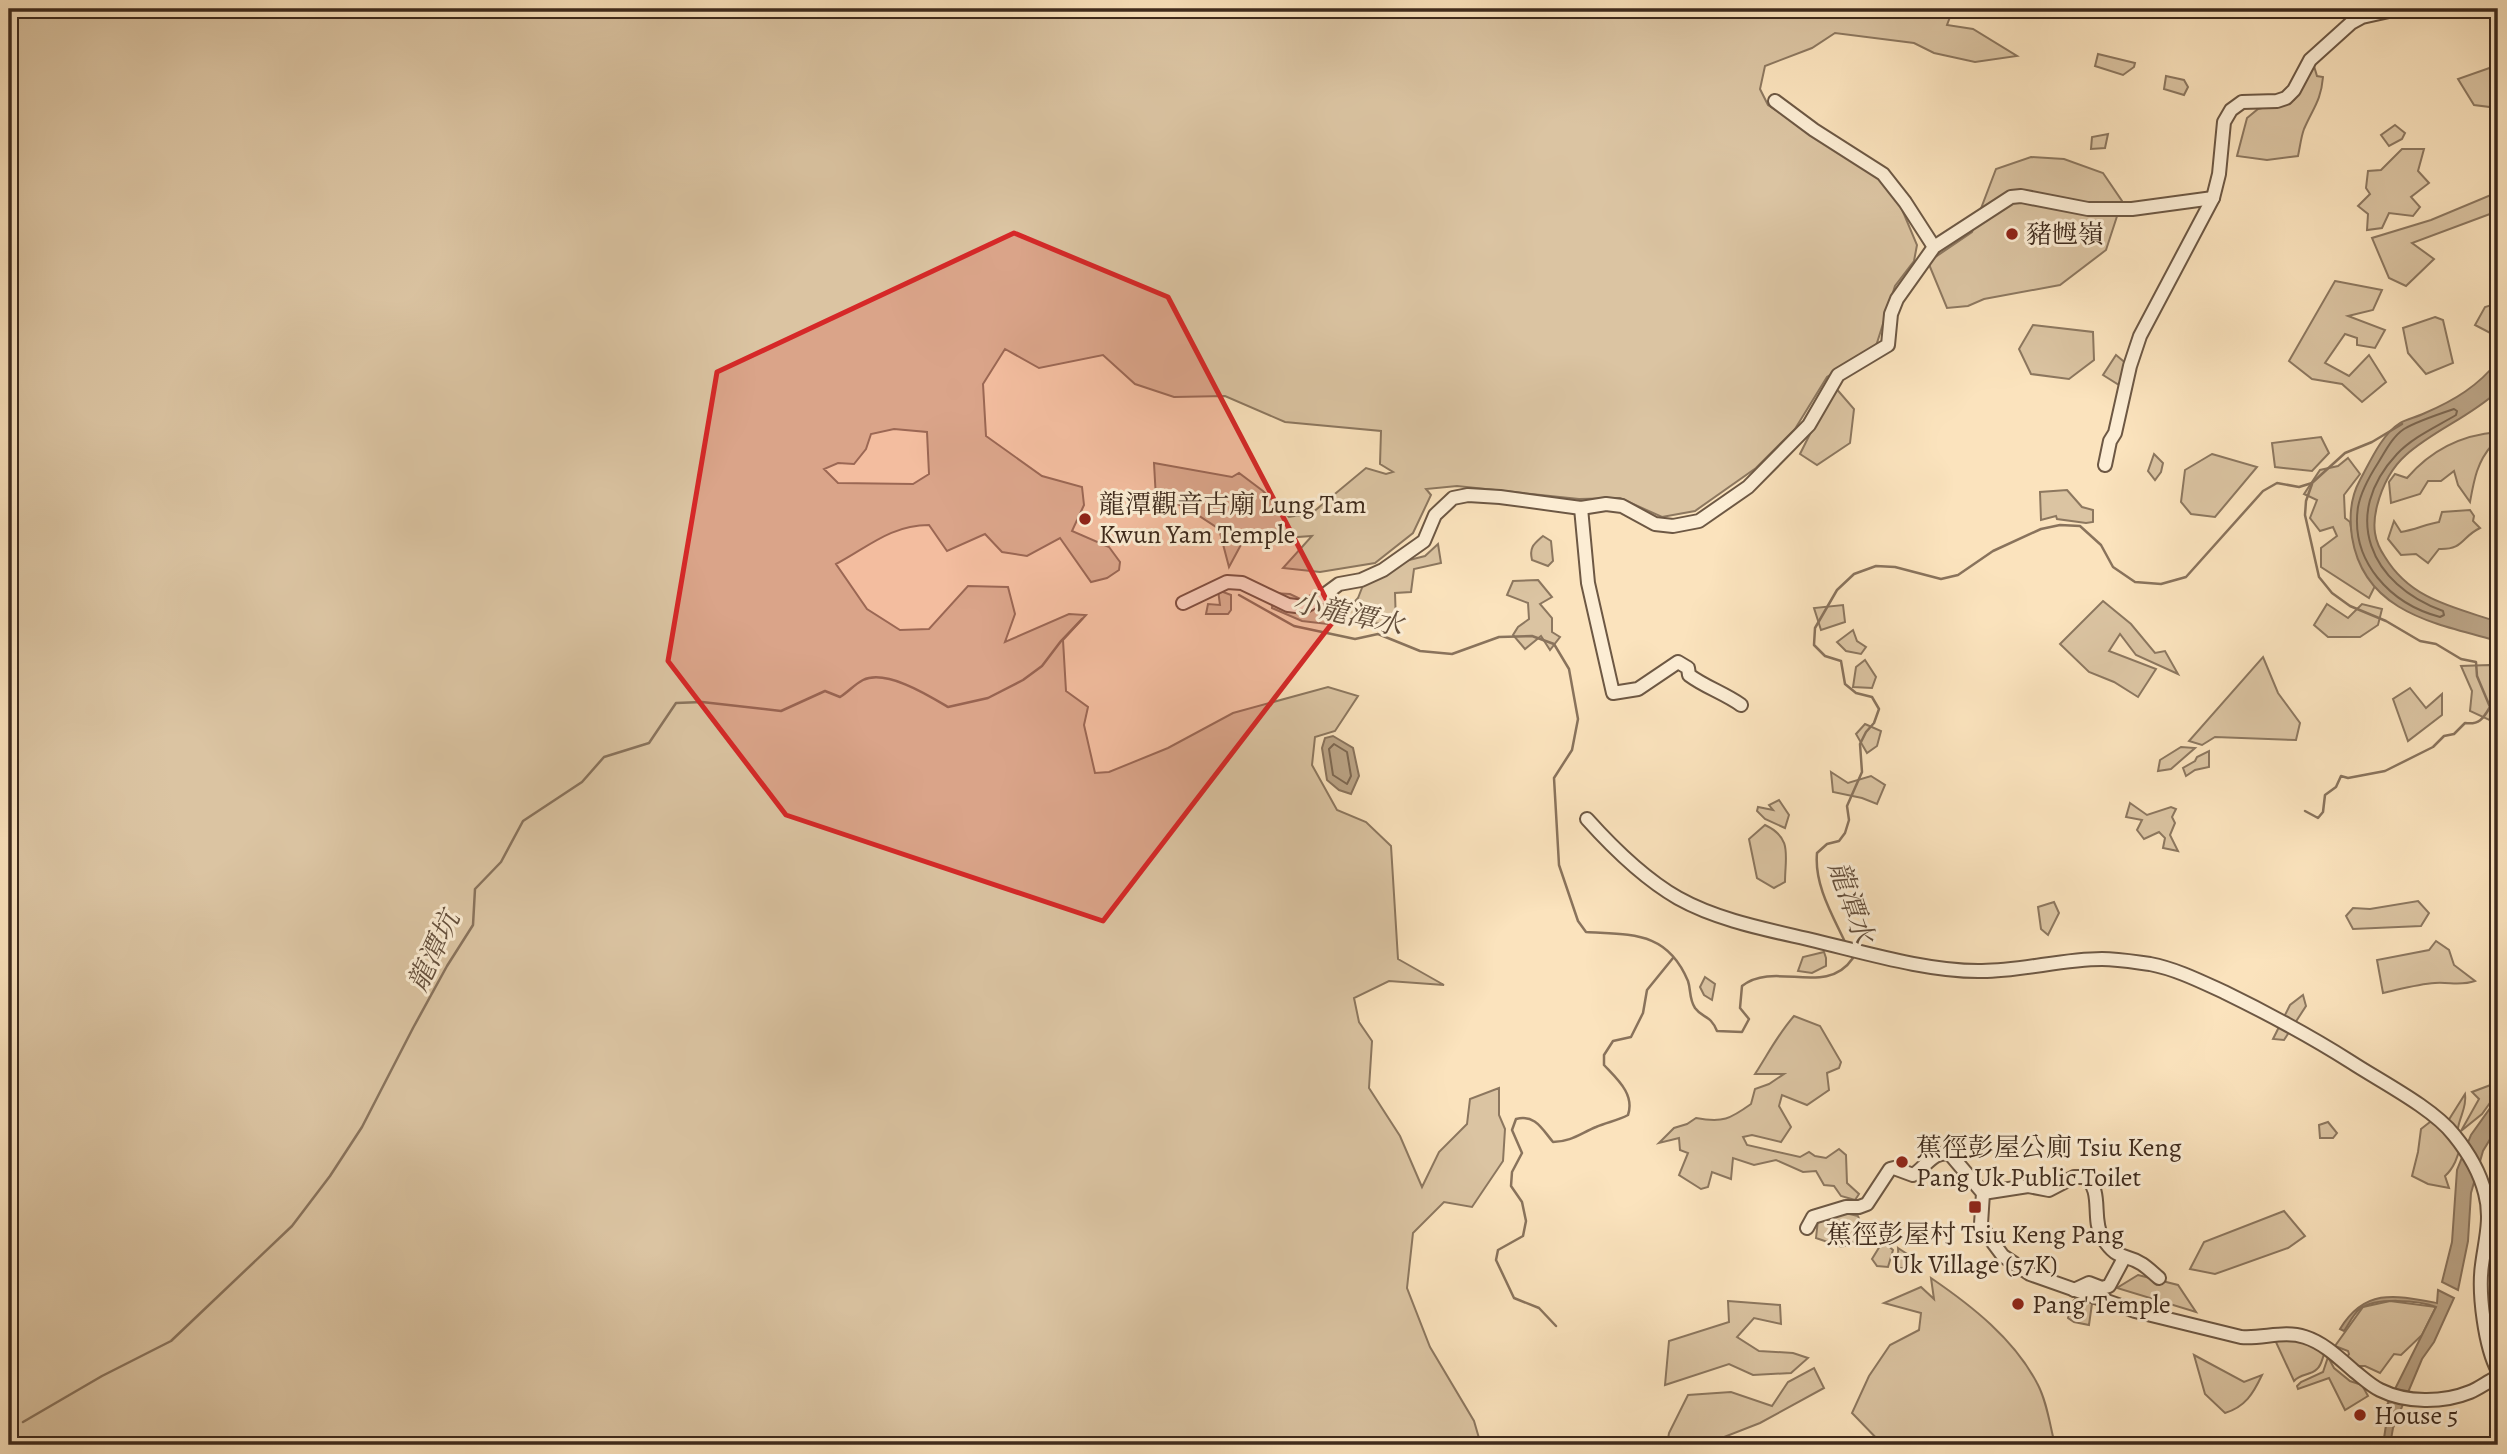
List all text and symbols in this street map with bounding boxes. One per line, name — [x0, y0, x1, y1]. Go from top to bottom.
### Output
place label: 豬乸嶺 — [2026, 217, 2104, 252]
marker: 豬乸嶺 — [2004, 226, 2020, 242]
place label: 龍潭觀音古廟 Lung Tam Kwun Yam Temple — [1099, 487, 1366, 552]
marker: 龍潭觀音古廟 Lung Tam Kwun Yam Temple — [1077, 511, 1093, 527]
water label: 小龍潭水 — [1289, 583, 1410, 646]
water label: 龍潭水 — [1819, 856, 1884, 951]
water label: 龍潭坑 — [399, 902, 471, 998]
place label: 蕉徑彭屋公廁 Tsiu Keng Pang Uk Public Toilet — [1916, 1130, 2182, 1195]
marker: 蕉徑彭屋公廁 Tsiu Keng Pang Uk Public Toilet — [1894, 1154, 1910, 1170]
marker: 蕉徑彭屋村 Tsiu Keng Pang Uk Village (57K) — [1967, 1199, 1983, 1215]
place label: 蕉徑彭屋村 Tsiu Keng Pang Uk Village (57K) — [1826, 1217, 2124, 1282]
place label: Pang' Temple — [2032, 1287, 2171, 1322]
marker: Pang' Temple — [2010, 1296, 2026, 1312]
place label: House 5 — [2374, 1398, 2459, 1433]
marker: House 5 — [2352, 1407, 2368, 1423]

